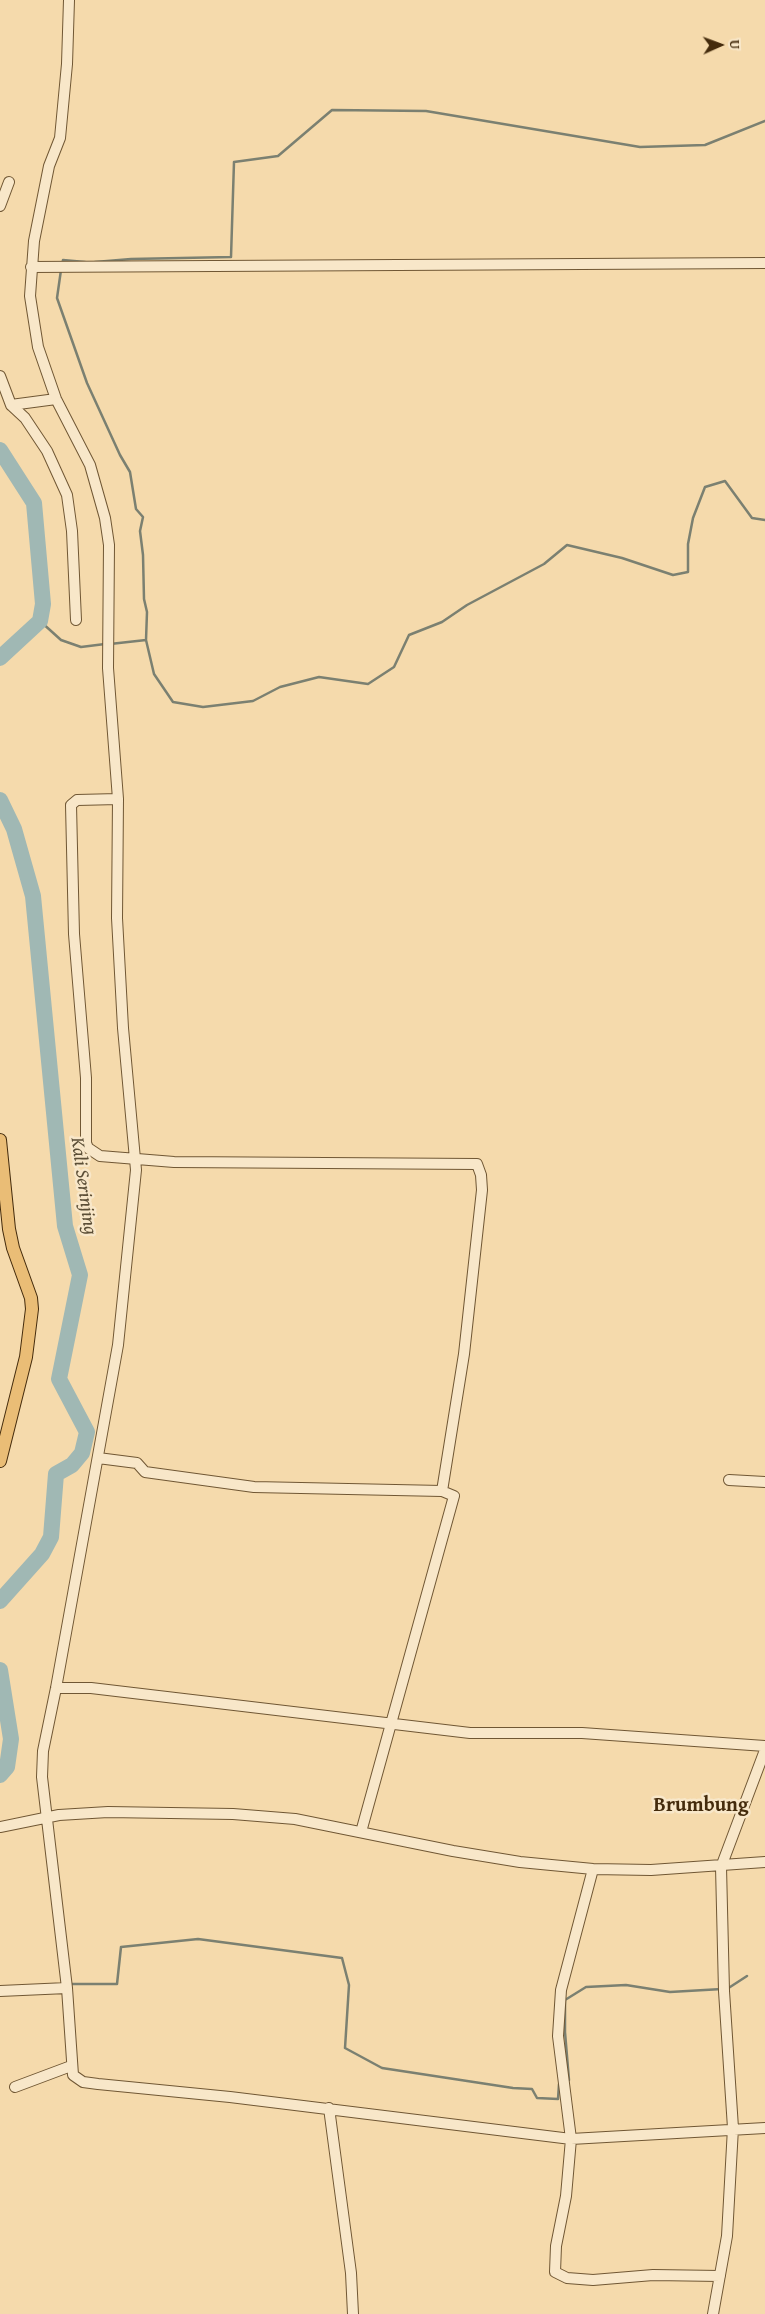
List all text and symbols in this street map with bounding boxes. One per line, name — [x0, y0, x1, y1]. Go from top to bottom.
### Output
north arrow — [695, 20, 745, 70]
text: U — [725, 39, 745, 50]
water label: Kali Serinjing — [65, 1136, 101, 1236]
district label: Brumbung — [654, 1794, 748, 1818]

